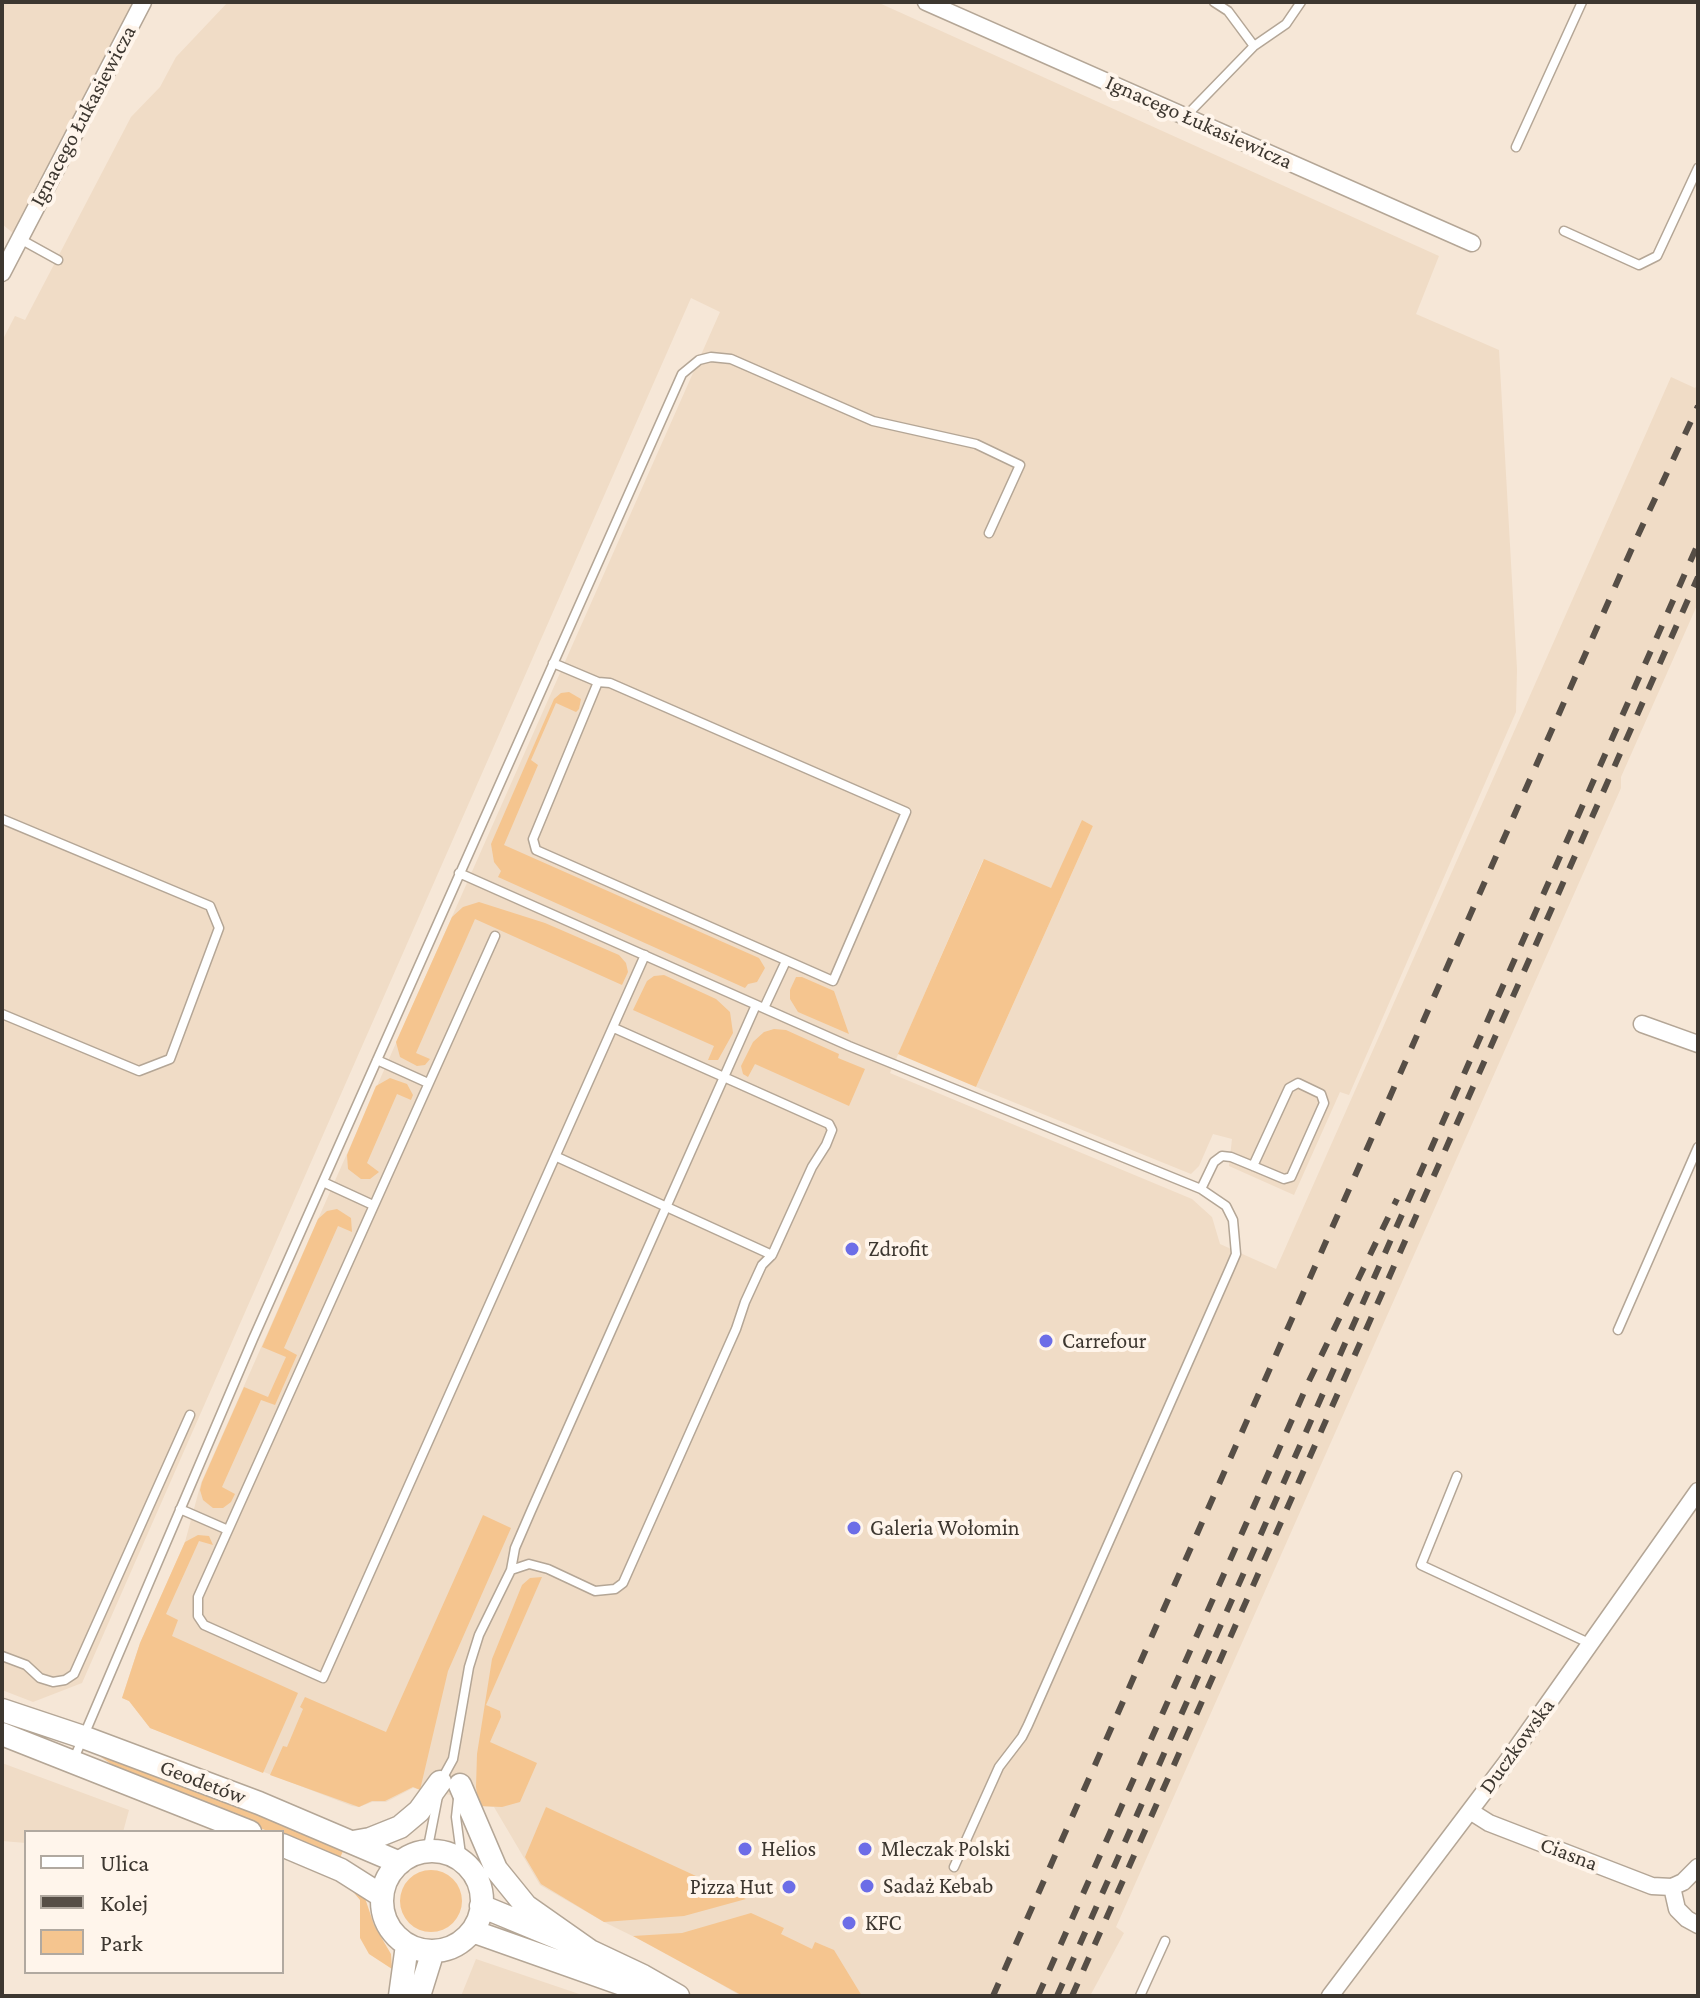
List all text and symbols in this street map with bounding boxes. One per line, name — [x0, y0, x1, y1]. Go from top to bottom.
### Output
street label: Ignacego Łukasiewicza — [24, 21, 142, 211]
street label: Ignacego Łukasiewicza — [1102, 69, 1296, 175]
place label: Zdrofit — [868, 1236, 928, 1262]
marker: Zdrofit — [843, 1240, 861, 1258]
place label: Carrefour — [1062, 1328, 1147, 1354]
marker: Carrefour — [1037, 1332, 1055, 1350]
place label: Galeria Wołomin — [870, 1515, 1020, 1541]
marker: Galeria Wołomin — [845, 1519, 863, 1537]
street label: Duczkowska — [1474, 1693, 1560, 1799]
street label: Geodetów — [156, 1754, 250, 1810]
legend — [24, 1830, 284, 1974]
street label: Ciasna — [1536, 1831, 1602, 1877]
place label: Helios — [761, 1836, 816, 1862]
place label: Mleczak Polski — [881, 1836, 1010, 1862]
marker: Helios — [736, 1840, 754, 1858]
marker: Mleczak Polski — [856, 1840, 874, 1858]
text: Ulica — [100, 1849, 149, 1876]
place label: Sadaż Kebab — [883, 1873, 993, 1899]
place label: Pizza Hut — [690, 1874, 773, 1900]
marker: Sadaż Kebab — [858, 1877, 876, 1895]
marker: Pizza Hut — [780, 1878, 798, 1896]
text: Kolej — [100, 1889, 148, 1916]
place label: KFC — [865, 1910, 901, 1936]
marker: KFC — [840, 1914, 858, 1932]
text: Park — [100, 1929, 143, 1956]

